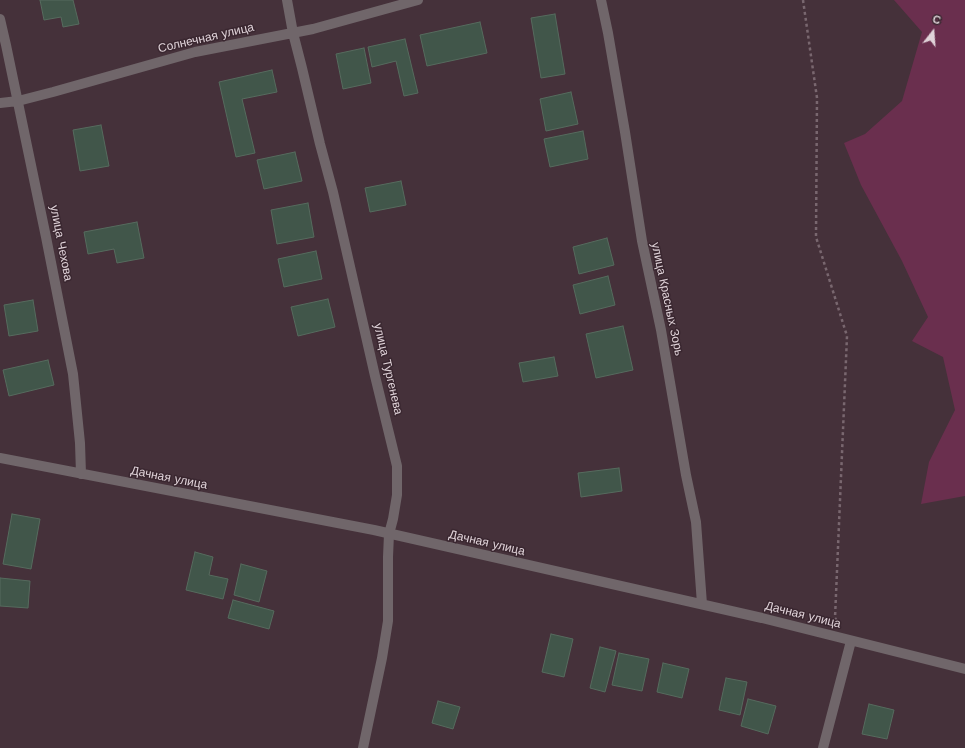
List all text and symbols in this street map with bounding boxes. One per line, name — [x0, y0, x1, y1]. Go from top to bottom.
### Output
north arrow — [913, 12, 953, 52]
text: С — [931, 13, 942, 27]
street label: Солнечная улица — [157, 20, 255, 56]
street label: улица Чехова — [47, 204, 75, 282]
street label: улица Красных Зорь — [648, 241, 686, 357]
street label: улица Тургенева — [370, 322, 406, 416]
street label: Дачная улица — [130, 464, 208, 492]
street label: Дачная улица — [448, 527, 526, 559]
street label: Дачная улица — [764, 599, 842, 631]

